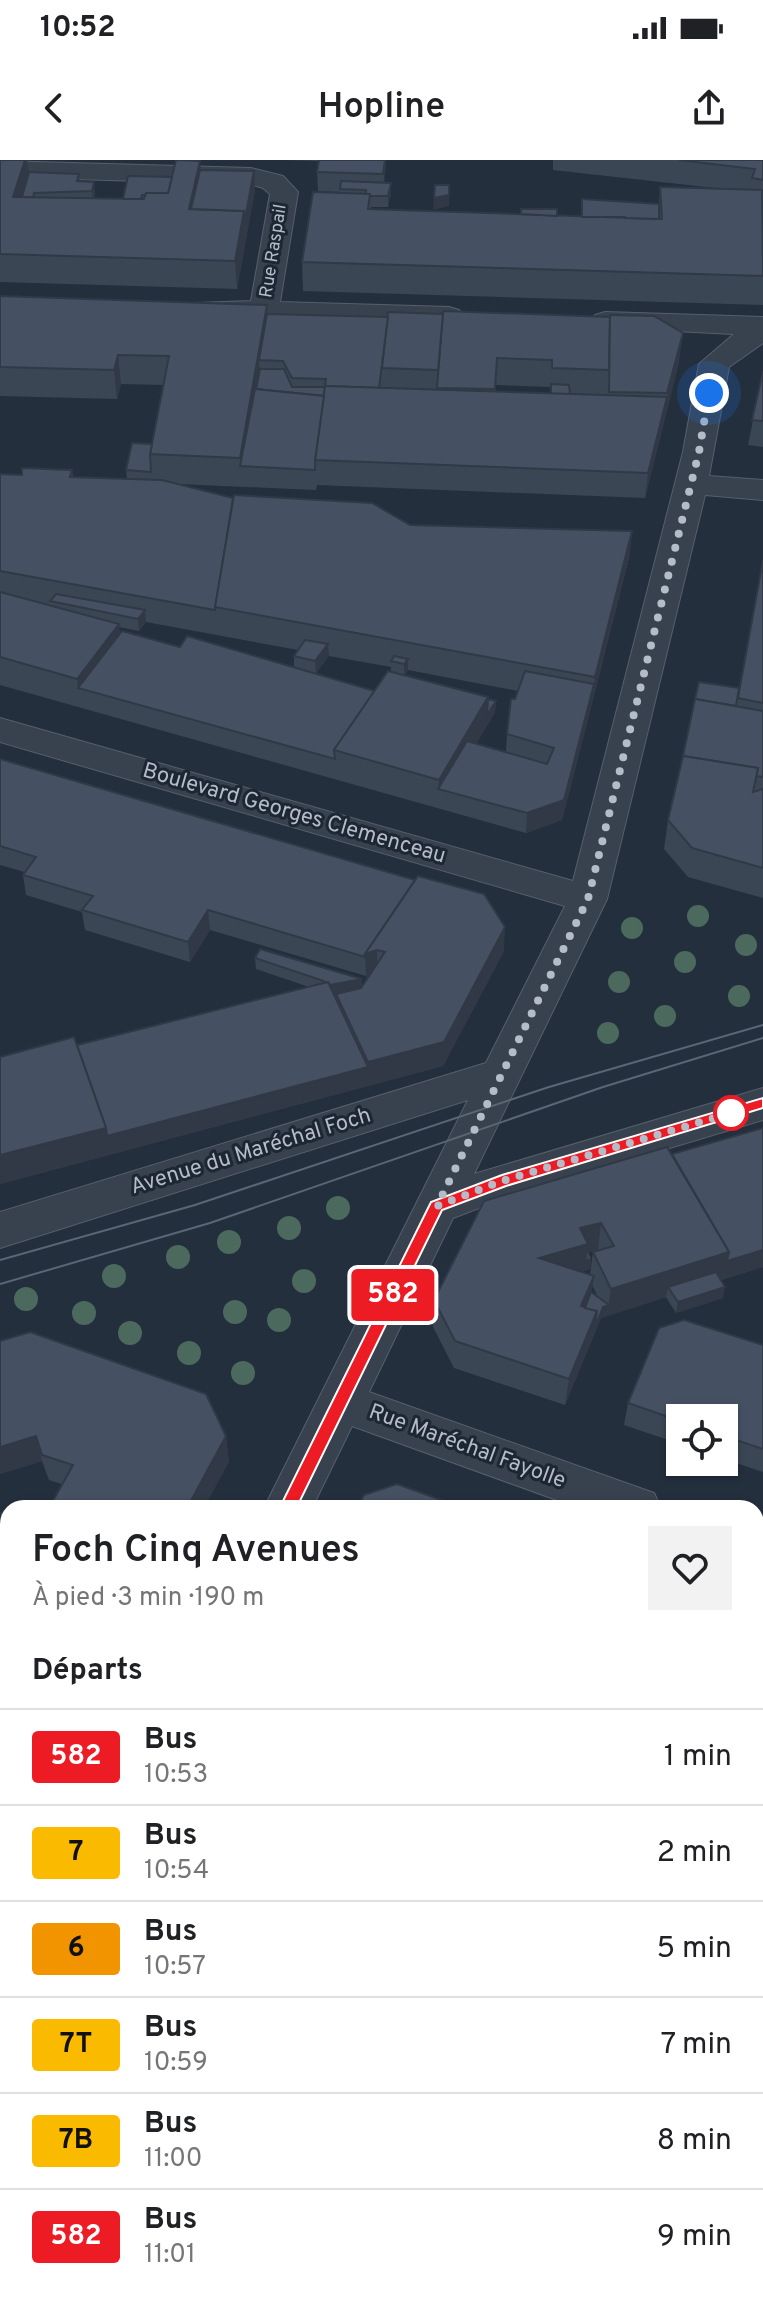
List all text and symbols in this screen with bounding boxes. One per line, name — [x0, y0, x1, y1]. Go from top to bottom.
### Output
text: 10:52 — [40, 10, 116, 47]
text: Hopline — [318, 85, 445, 131]
icon: back — [32, 86, 76, 130]
icon: share — [687, 86, 731, 130]
street label: Rue Raspail — [255, 203, 293, 299]
your location — [689, 373, 729, 413]
street label: Boulevard Georges Clemenceau — [139, 758, 449, 870]
unlabelled marker — [714, 1096, 748, 1130]
street label: Avenue du Maréchal Foch — [128, 1103, 374, 1201]
line badge: 582 — [347, 1269, 439, 1321]
text: 582 — [367, 1277, 419, 1313]
street label: Rue Maréchal Fayolle — [365, 1399, 569, 1495]
map controls — [666, 1404, 738, 1476]
button: locate — [666, 1404, 738, 1476]
button: heart — [648, 1526, 732, 1610]
text: Foch Cinq Avenues — [32, 1527, 360, 1576]
text: À pied · 3 min · 190 m — [32, 1582, 264, 1615]
text: Départs — [32, 1653, 143, 1690]
text: Bus — [144, 1722, 197, 1759]
text: 582 — [50, 1739, 102, 1775]
text: 1 min — [664, 1739, 732, 1776]
text: 10:53 — [144, 1759, 208, 1792]
text: Bus — [144, 1818, 197, 1855]
text: 7 — [68, 1835, 84, 1871]
text: 2 min — [657, 1835, 732, 1872]
text: 10:54 — [144, 1855, 209, 1888]
text: Bus — [144, 1914, 197, 1951]
text: 6 — [67, 1931, 85, 1967]
text: 5 min — [656, 1931, 732, 1968]
text: 10:57 — [144, 1951, 206, 1984]
text: Bus — [144, 2010, 197, 2047]
text: 7T — [60, 2027, 92, 2063]
text: 7 min — [661, 2027, 732, 2064]
text: 10:59 — [144, 2047, 208, 2080]
text: Bus — [144, 2106, 197, 2143]
text: 7B — [59, 2123, 93, 2159]
text: 8 min — [657, 2123, 732, 2160]
text: 11:00 — [144, 2143, 202, 2176]
text: Bus — [144, 2202, 197, 2239]
text: 582 — [50, 2219, 102, 2255]
text: 9 min — [657, 2219, 732, 2256]
text: 11:01 — [144, 2239, 196, 2272]

